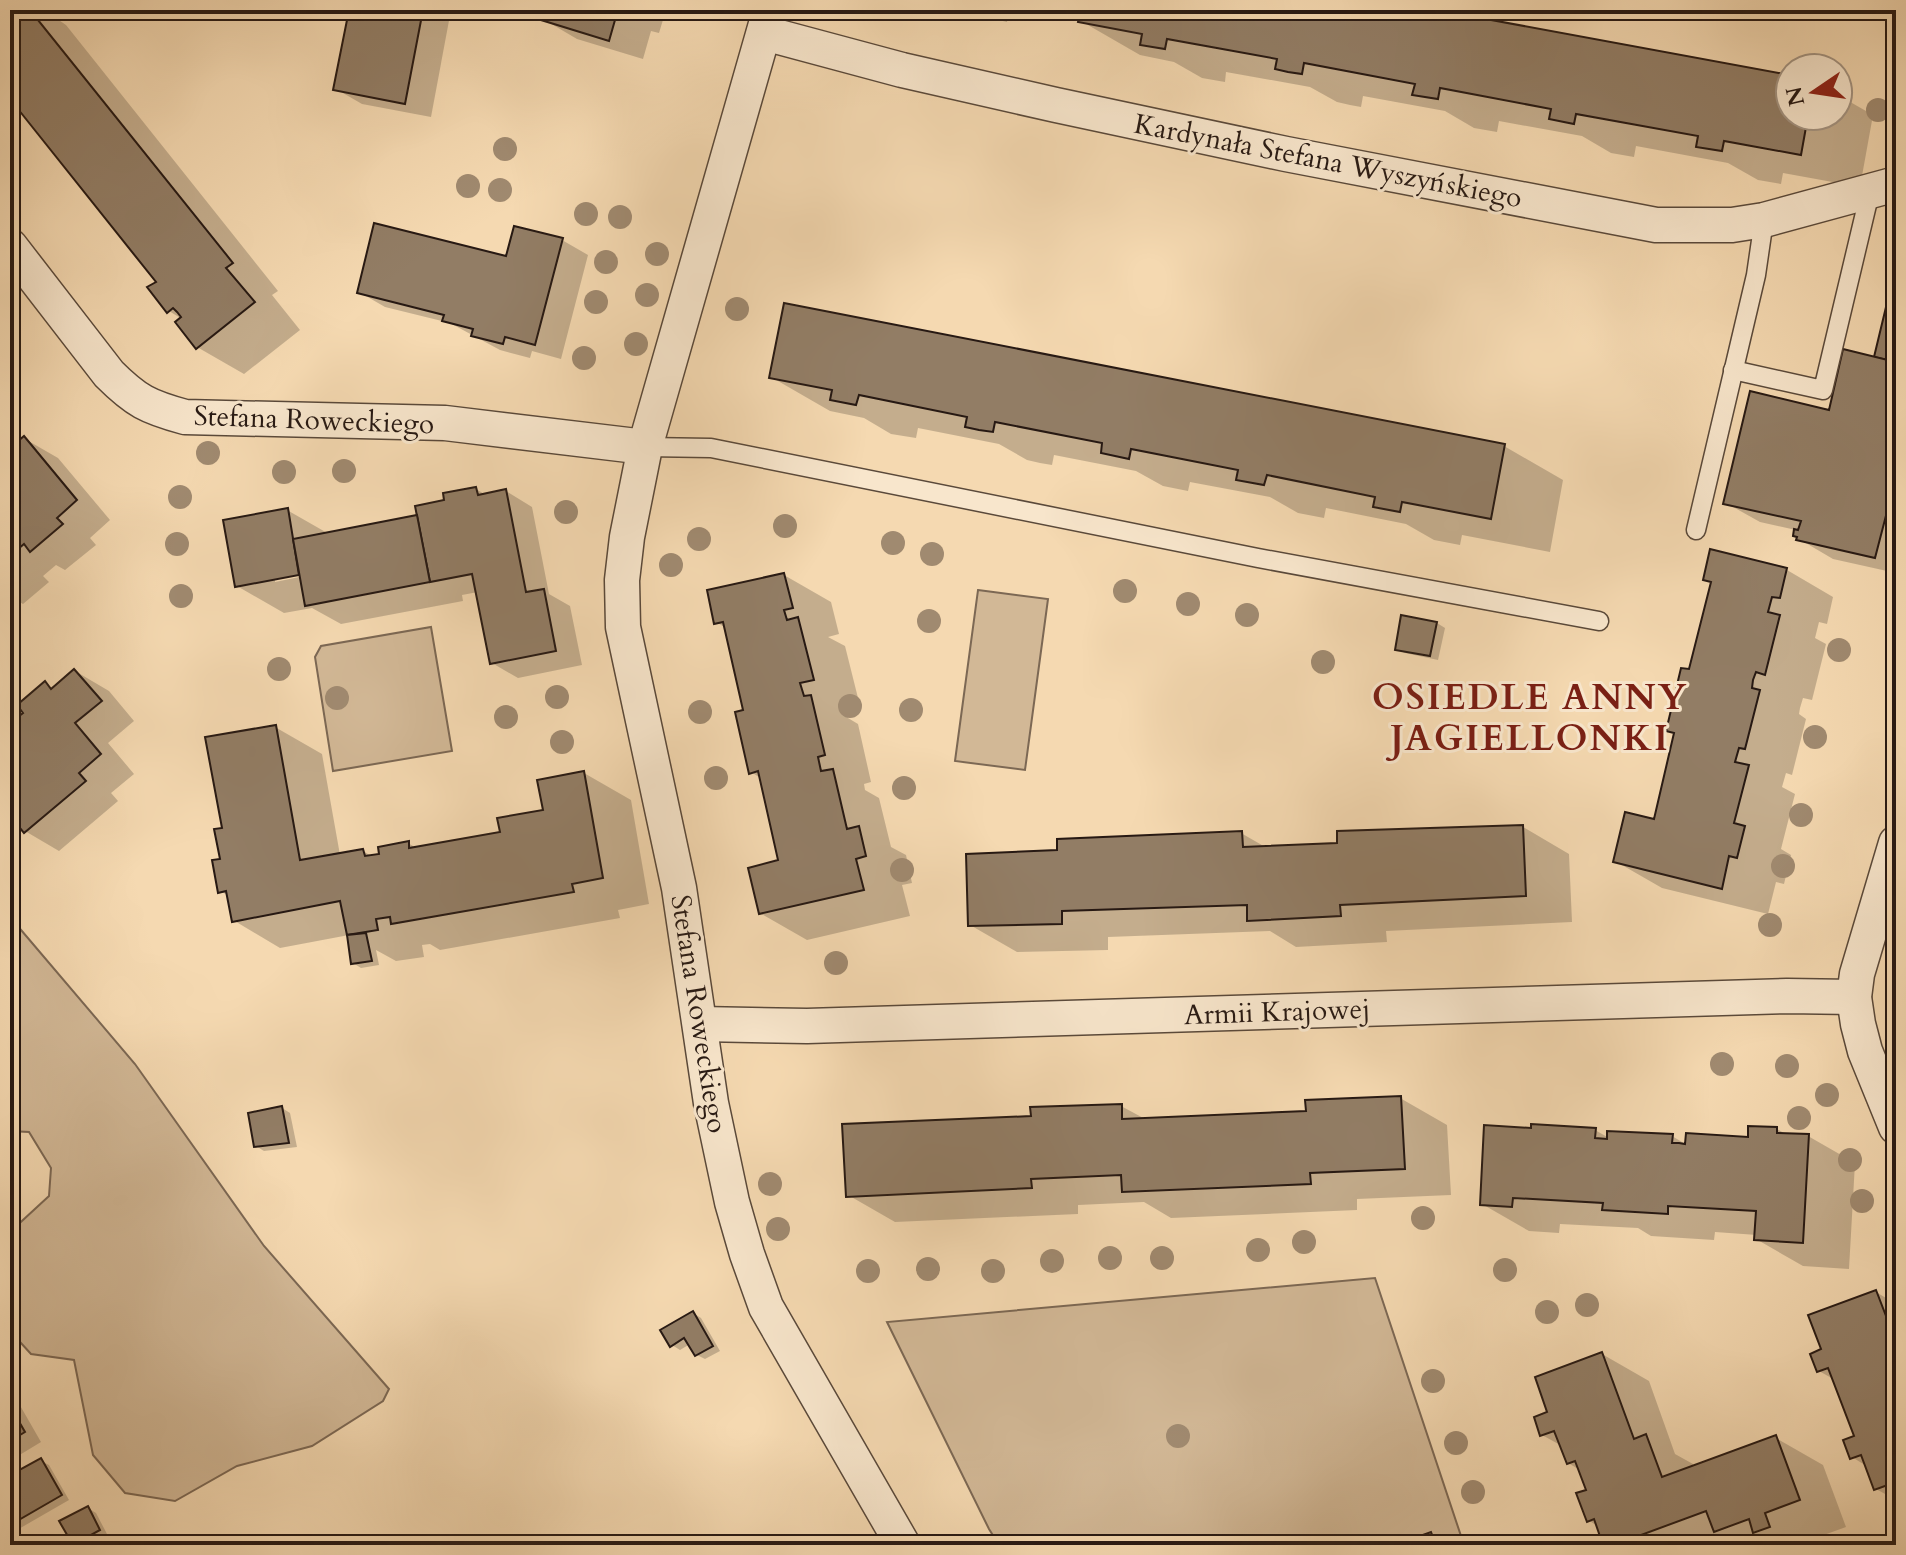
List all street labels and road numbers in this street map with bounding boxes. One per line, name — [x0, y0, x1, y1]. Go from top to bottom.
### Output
street label: Kardynała Stefana Wyszyńskiego — [1131, 105, 1525, 217]
street label: Stefana Roweckiego — [193, 397, 435, 443]
street label: Stefana Roweckiego — [661, 892, 737, 1136]
street label: Armii Krajowej — [1183, 990, 1371, 1034]

